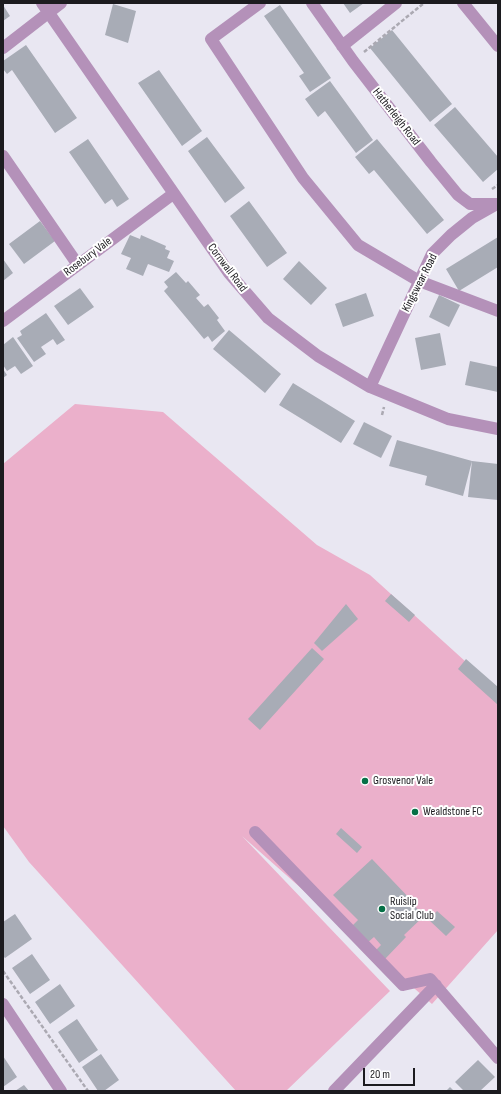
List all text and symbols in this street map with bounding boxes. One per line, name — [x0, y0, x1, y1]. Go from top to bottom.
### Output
street label: Hatherleigh Road — [369, 85, 423, 149]
street label: Rosebury Vale — [61, 234, 115, 280]
street label: Cornwall Road — [204, 241, 250, 295]
street label: Kingswear Road — [399, 251, 441, 315]
place label: Grosvenor Vale — [373, 774, 433, 788]
marker: Grosvenor Vale — [360, 776, 370, 786]
place label: Wealdstone FC — [423, 805, 482, 819]
marker: Wealdstone FC — [410, 807, 420, 817]
place label: Ruislip Social Club — [390, 895, 434, 923]
marker: Ruislip Social Club — [377, 904, 387, 914]
scale bar — [365, 1060, 417, 1086]
text: 20 m — [370, 1067, 390, 1082]

